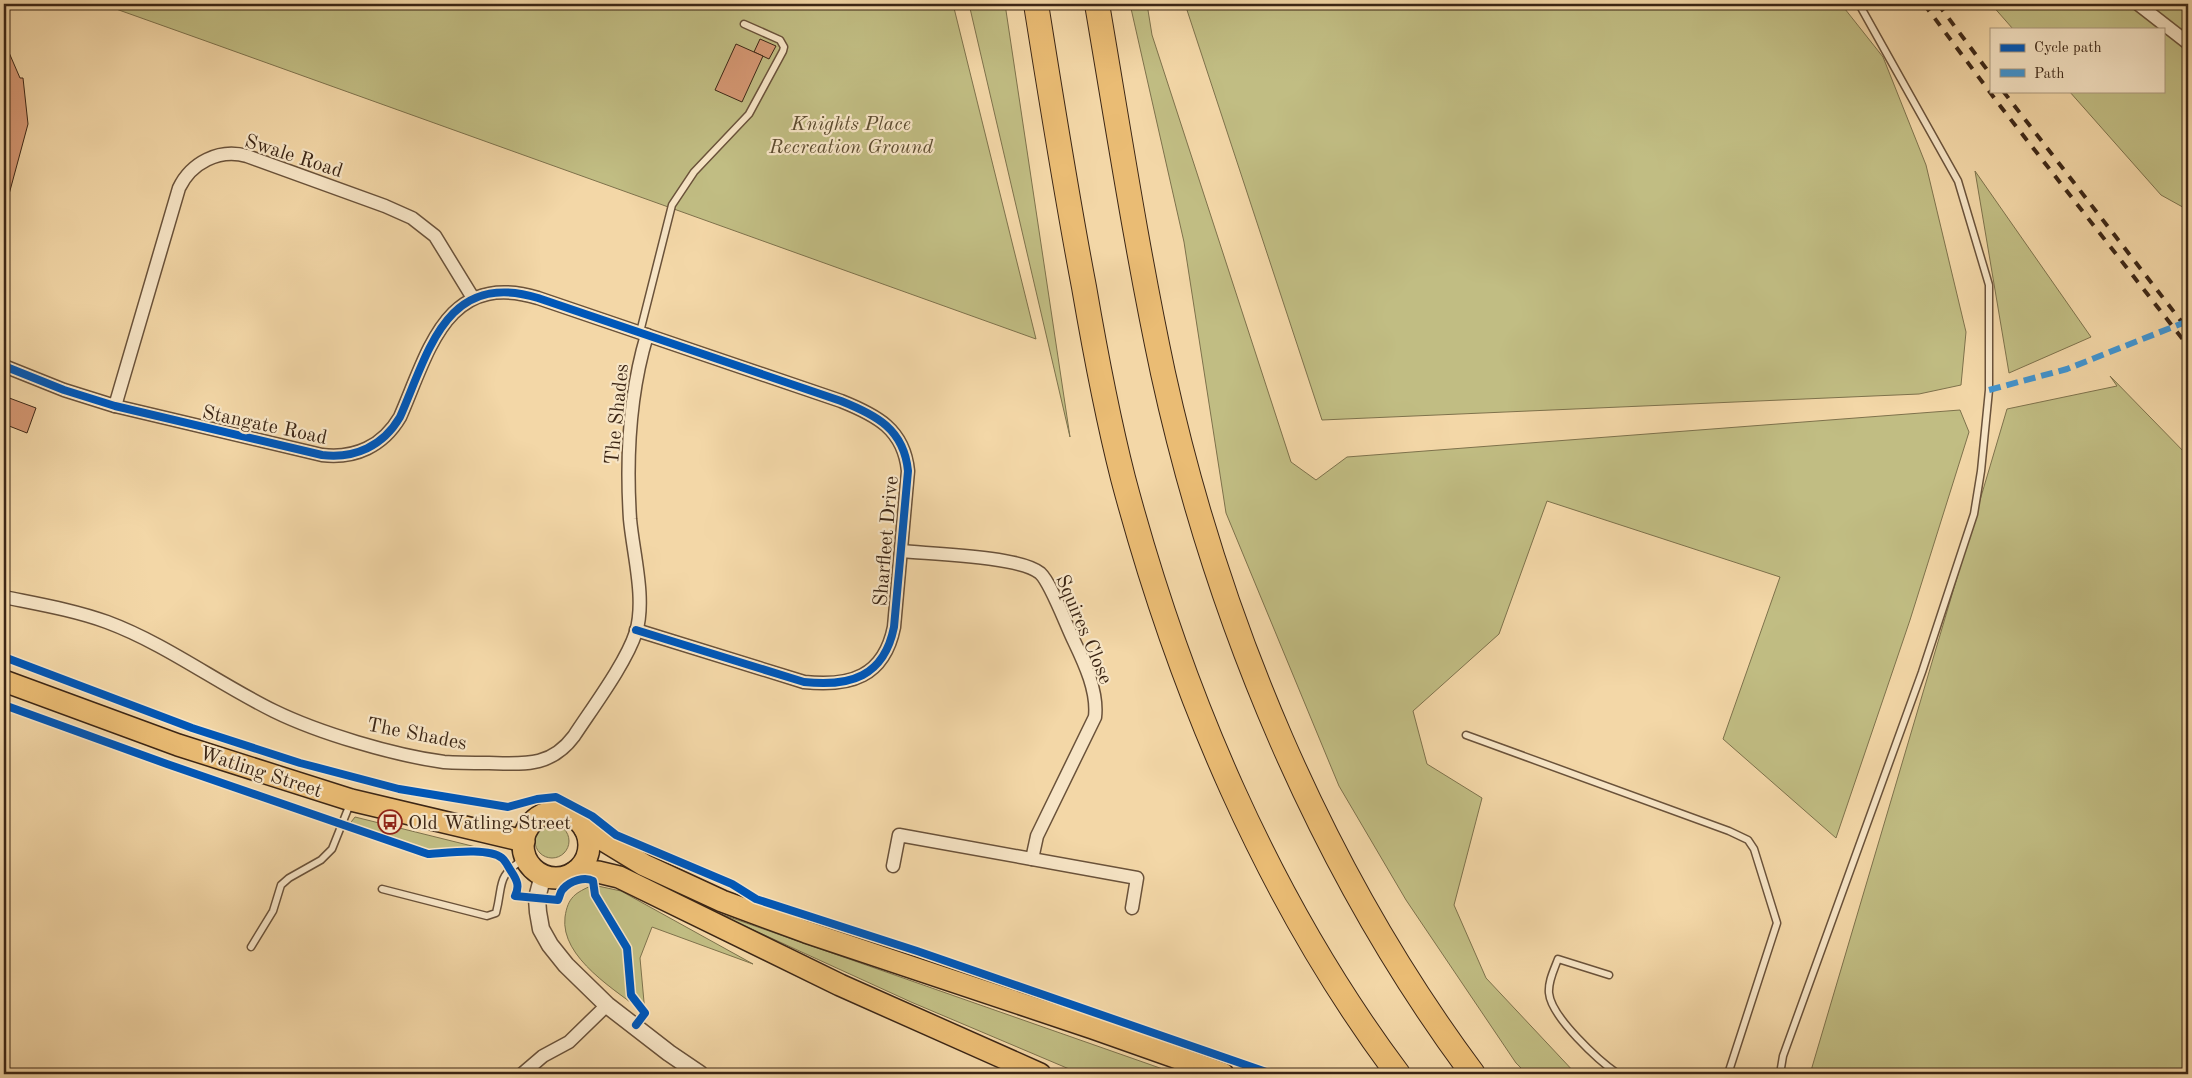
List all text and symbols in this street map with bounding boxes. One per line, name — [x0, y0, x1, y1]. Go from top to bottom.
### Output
legend — [1990, 28, 2164, 92]
text: Cycle path — [2034, 41, 2102, 56]
text: Path — [2034, 67, 2064, 82]
park label: Knights Place Recreation Ground — [768, 115, 933, 158]
street label: Swale Road — [242, 132, 345, 182]
street label: The Shades — [603, 363, 633, 466]
street label: Stangate Road — [200, 403, 329, 449]
street label: Sharfleet Drive — [871, 475, 903, 607]
street label: Squires Close — [1051, 572, 1115, 687]
street label: The Shades — [365, 715, 468, 754]
street label: Watling Street — [197, 744, 324, 802]
bus stop icon: Old Watling Street — [377, 809, 403, 835]
place label: Old Watling Street — [408, 814, 571, 834]

